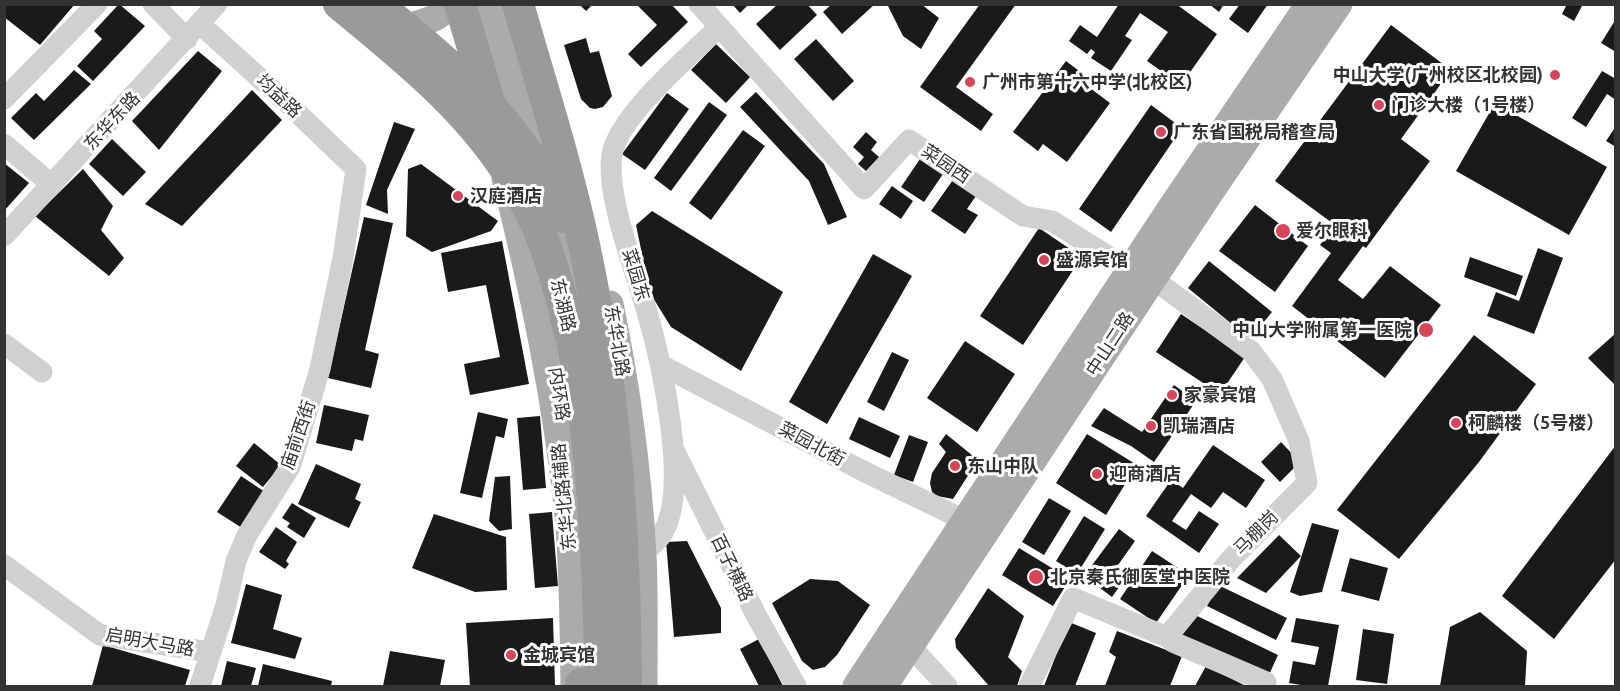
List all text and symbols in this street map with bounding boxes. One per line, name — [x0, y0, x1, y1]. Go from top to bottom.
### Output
place label: 中山大学(广州校区北校园) — [1333, 64, 1543, 86]
marker: 中山大学(广州校区北校园) — [1548, 68, 1562, 82]
street label: 均益路 — [252, 70, 306, 122]
place label: 广州市第十六中学(北校区) — [982, 71, 1192, 93]
marker: 广州市第十六中学(北校区) — [963, 75, 977, 89]
street label: 东华东路 — [80, 87, 144, 155]
place label: 门诊大楼（1号楼） — [1391, 94, 1545, 116]
marker: 门诊大楼（1号楼） — [1372, 98, 1386, 112]
place label: 广东省国税局稽查局 — [1173, 121, 1335, 143]
marker: 广东省国税局稽查局 — [1154, 125, 1168, 139]
street label: 菜园西 — [918, 140, 974, 188]
place label: 汉庭酒店 — [470, 185, 542, 207]
marker: 汉庭酒店 — [451, 189, 465, 203]
place label: 爱尔眼科 — [1296, 220, 1368, 242]
marker: 爱尔眼科 — [1274, 222, 1292, 240]
street label: 菜园东 — [618, 246, 654, 304]
place label: 盛源宾馆 — [1056, 249, 1128, 271]
marker: 盛源宾馆 — [1037, 253, 1051, 267]
street label: 东湖路 — [546, 276, 580, 334]
street label: 东华北路 — [600, 304, 634, 378]
street label: 中山二路 — [1081, 308, 1139, 380]
place label: 中山大学附属第一医院 — [1232, 319, 1412, 341]
marker: 中山大学附属第一医院 — [1417, 321, 1435, 339]
street label: 内环路 — [544, 366, 574, 422]
place label: 家豪宾馆 — [1184, 384, 1256, 406]
marker: 家豪宾馆 — [1165, 388, 1179, 402]
street label: 庙前西街 — [276, 397, 320, 473]
place label: 柯麟楼（5号楼） — [1468, 412, 1604, 434]
place label: 凯瑞酒店 — [1163, 415, 1235, 437]
marker: 柯麟楼（5号楼） — [1449, 416, 1463, 430]
street label: 菜园北街 — [775, 418, 849, 470]
marker: 凯瑞酒店 — [1144, 419, 1158, 433]
street label: 东华北路辅路 — [548, 442, 580, 552]
place label: 东山中队 — [967, 455, 1039, 477]
marker: 东山中队 — [948, 459, 962, 473]
place label: 迎商酒店 — [1109, 463, 1181, 485]
marker: 迎商酒店 — [1090, 467, 1104, 481]
street label: 马棚岗 — [1229, 506, 1283, 560]
street label: 百子横路 — [707, 531, 757, 605]
place label: 北京秦氏御医堂中医院 — [1050, 566, 1230, 588]
marker: 北京秦氏御医堂中医院 — [1027, 568, 1045, 586]
street label: 启明大马路 — [104, 624, 196, 660]
place label: 金城宾馆 — [523, 644, 595, 666]
marker: 金城宾馆 — [504, 648, 518, 662]

